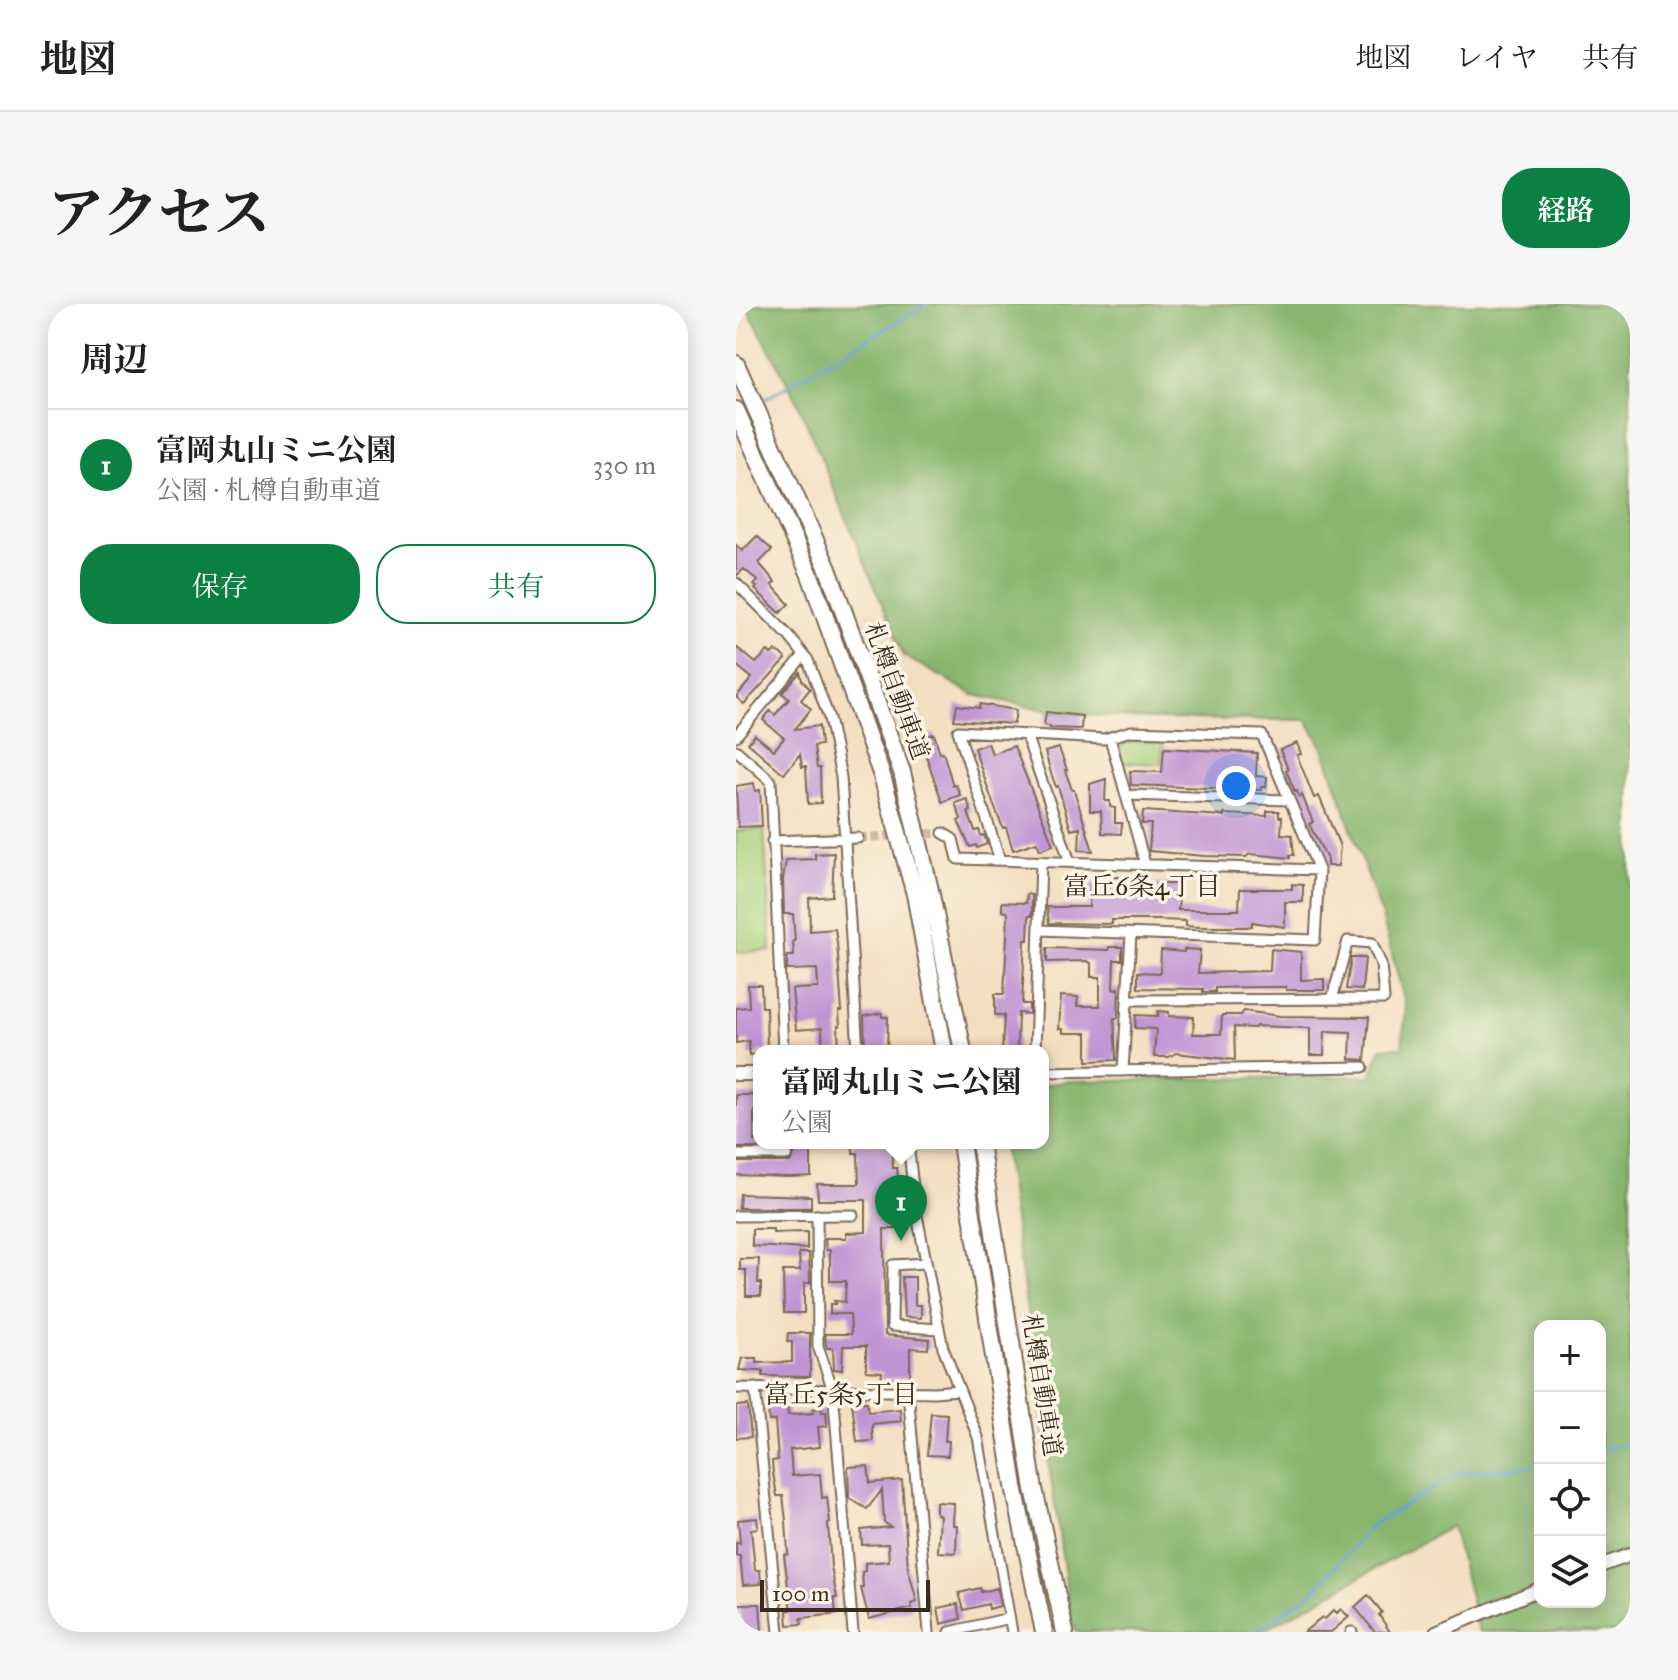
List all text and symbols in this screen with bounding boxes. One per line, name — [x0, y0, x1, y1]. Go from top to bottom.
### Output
text: 地図 — [40, 36, 116, 82]
text: 地図 — [1355, 40, 1411, 75]
text: レイヤ — [1455, 40, 1538, 75]
text: 共有 — [1582, 40, 1638, 75]
button: 経路 — [1502, 168, 1630, 248]
text: アクセス — [48, 179, 270, 247]
text: 周辺 — [80, 339, 148, 380]
text: 富岡丸山ミニ公園 — [156, 432, 396, 468]
text: 1 — [101, 449, 111, 481]
text: 330 m — [593, 449, 656, 481]
text: 公園 · 札樽自動車道 — [156, 474, 381, 506]
button: 保存 — [80, 544, 360, 624]
button: 共有 — [376, 544, 656, 624]
street label: 札樽自動車道 — [858, 618, 936, 764]
your location — [1216, 766, 1256, 806]
district label: 富丘6条4丁目 — [1063, 870, 1221, 902]
popup — [753, 1045, 1049, 1149]
text: 富岡丸山ミニ公園 — [781, 1064, 1021, 1100]
text: 公園 — [781, 1106, 833, 1138]
pin: 1 — [875, 1175, 927, 1241]
street label: 札樽自動車道 — [1016, 1312, 1068, 1458]
map controls — [1534, 1320, 1606, 1608]
button: + — [1534, 1320, 1606, 1392]
district label: 富丘5条5丁目 — [764, 1378, 918, 1410]
button: − — [1534, 1392, 1606, 1464]
button: locate — [1534, 1464, 1606, 1536]
button: layers — [1534, 1536, 1606, 1608]
scale bar — [760, 1576, 930, 1612]
text: 100 m — [772, 1580, 829, 1607]

